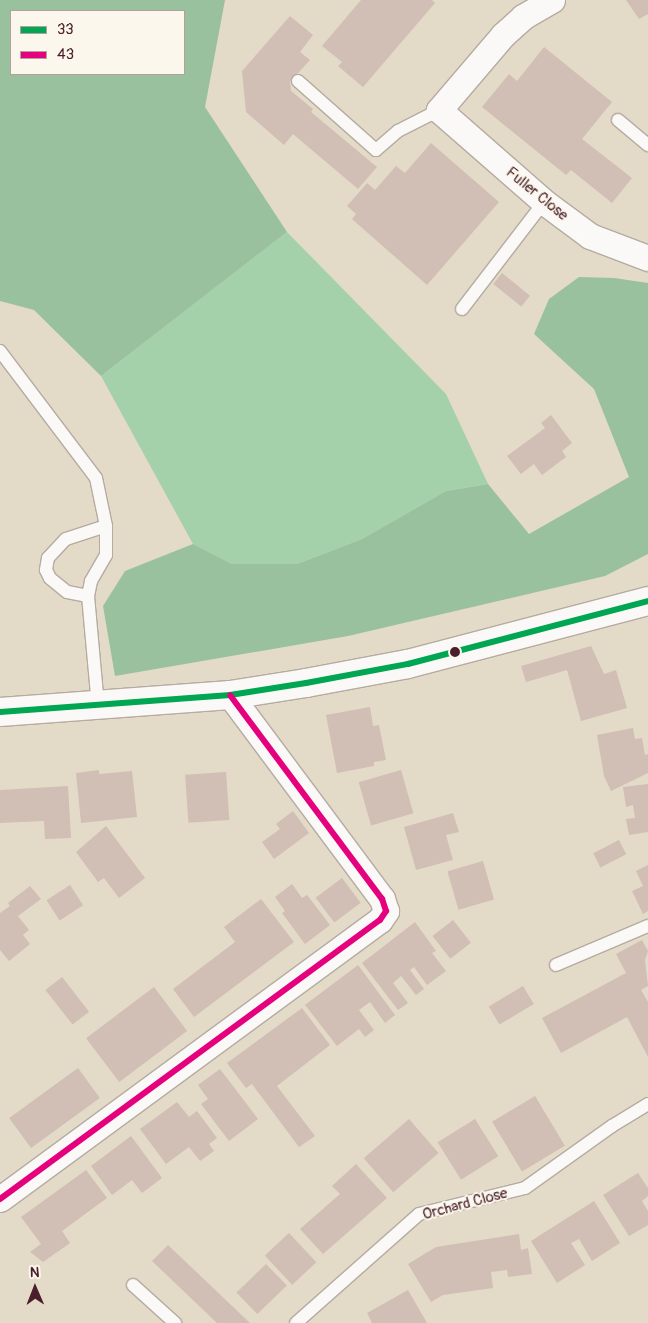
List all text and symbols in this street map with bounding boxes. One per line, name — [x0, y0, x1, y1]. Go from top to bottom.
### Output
legend — [10, 10, 185, 75]
text: 33 — [57, 20, 74, 39]
text: 43 — [57, 45, 74, 64]
street label: Fuller Close — [502, 164, 572, 224]
unlabelled marker — [450, 647, 460, 657]
street label: Orchard Close — [421, 1184, 509, 1224]
north arrow — [10, 1263, 60, 1313]
text: N — [30, 1264, 40, 1281]

